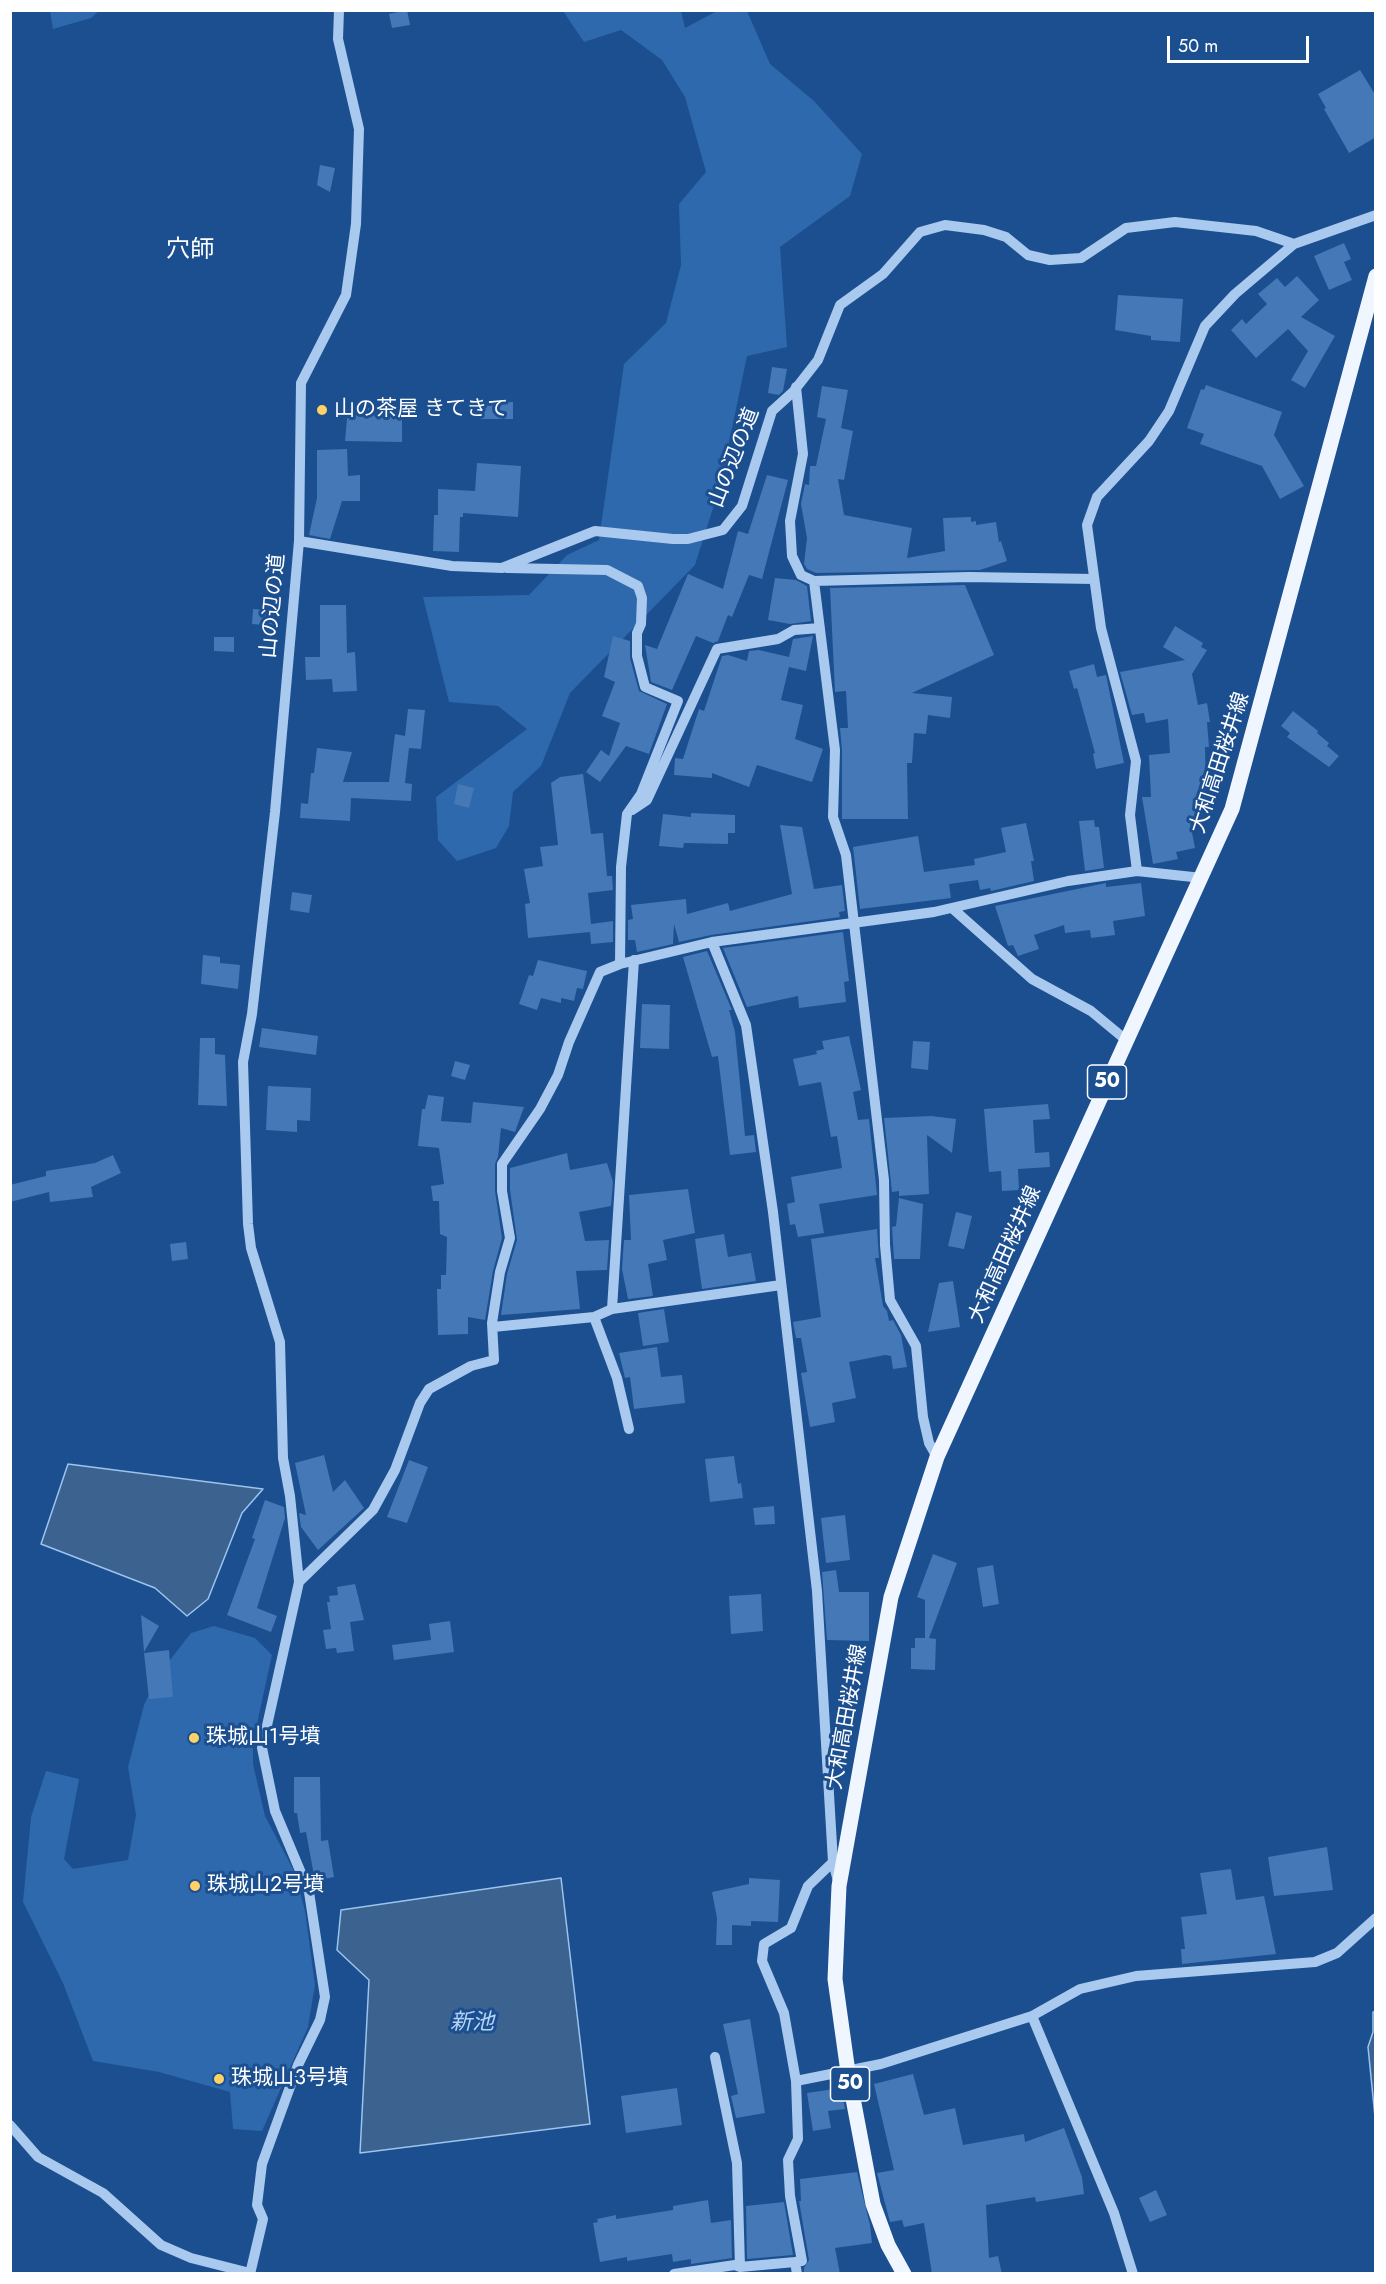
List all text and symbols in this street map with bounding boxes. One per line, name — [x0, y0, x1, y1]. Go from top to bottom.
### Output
scale bar — [1170, 24, 1312, 62]
text: 50 m — [1178, 33, 1218, 59]
district label: 穴師 — [166, 237, 214, 265]
place label: 山の茶屋 きてきて — [334, 397, 508, 423]
marker: 山の茶屋 きてきて — [315, 403, 329, 417]
street label: 山の辺の道 — [704, 404, 766, 512]
street label: 山の辺の道 — [257, 553, 291, 659]
street label: 大和高田桜井線 — [1186, 689, 1256, 837]
road number: 50 — [1088, 1065, 1126, 1099]
street label: 大和高田桜井線 — [965, 1183, 1047, 1327]
street label: 大和高田桜井線 — [823, 1642, 873, 1792]
place label: 珠城山1号墳 — [206, 1725, 320, 1751]
marker: 珠城山1号墳 — [187, 1731, 201, 1745]
place label: 珠城山２号墳 — [207, 1873, 324, 1899]
marker: 珠城山２号墳 — [188, 1879, 202, 1893]
water label: 新池 — [450, 2011, 494, 2037]
place label: 珠城山３号墳 — [231, 2066, 348, 2092]
road number: 50 — [830, 2067, 870, 2101]
marker: 珠城山３号墳 — [212, 2072, 226, 2086]

